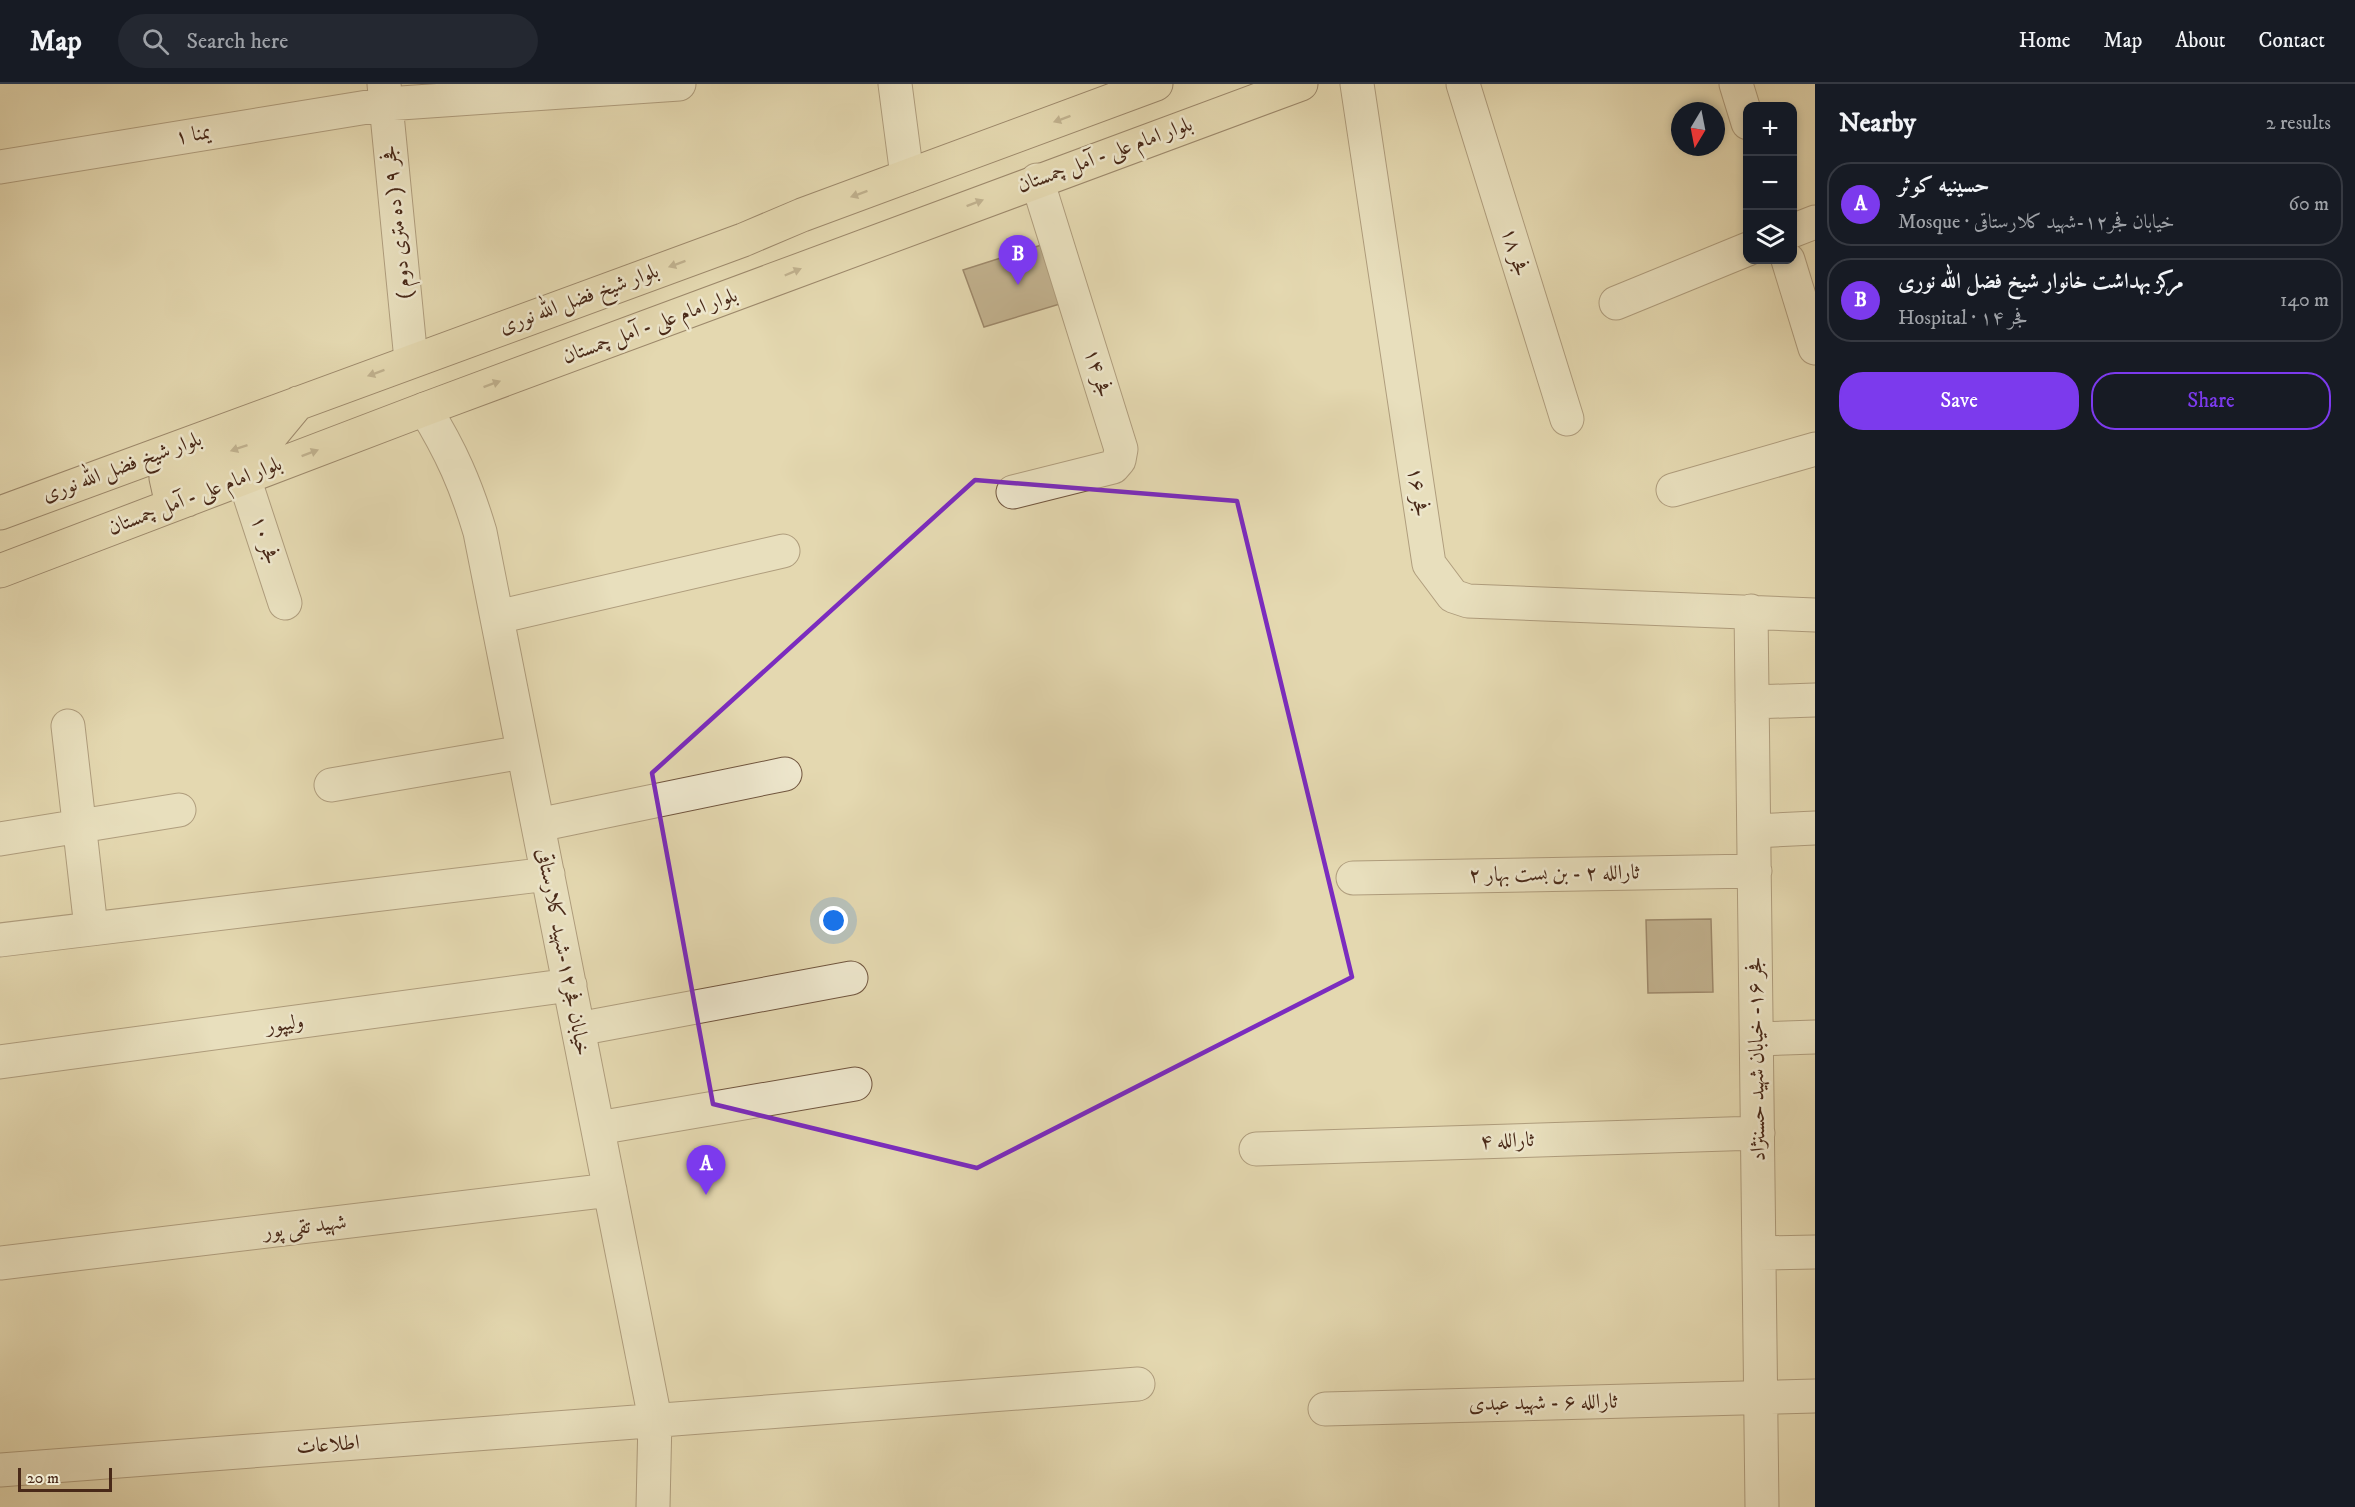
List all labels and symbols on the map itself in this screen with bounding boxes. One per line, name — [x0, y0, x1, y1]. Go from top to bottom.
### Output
north arrow — [1671, 102, 1725, 156]
street label: بلوار امام علی - آمل چمستان — [1013, 110, 1198, 203]
one-way arrow — [1053, 115, 1071, 124]
street label: یمنا ۱ — [173, 119, 213, 151]
street label: فجر ۹ ( ده متری دوم ) — [376, 143, 422, 300]
one-way arrow — [850, 189, 868, 199]
one-way arrow — [966, 198, 984, 207]
street label: فجر ۱۸ — [1495, 224, 1535, 280]
pin: B — [998, 236, 1038, 285]
street label: بلوار شیخ فضل الله نوری — [494, 253, 664, 345]
one-way arrow — [668, 259, 686, 269]
one-way arrow — [784, 267, 802, 277]
street label: بلوار امام علی - آمل چمستان — [558, 281, 743, 374]
street label: فجر ۱۴ — [1078, 345, 1118, 401]
one-way arrow — [367, 369, 385, 378]
one-way arrow — [483, 379, 501, 389]
street label: بلوار شیخ فضل الله نوری — [37, 421, 207, 513]
one-way arrow — [230, 444, 248, 454]
one-way arrow — [301, 447, 319, 457]
street label: بلوار امام علی - آمل چمستان — [104, 450, 287, 545]
street label: فجر ۱۶ — [1401, 465, 1435, 519]
street label: فجر ۱۰ — [245, 512, 285, 568]
street label: خيابان فجر۱۲-شهيد كلارستاقی — [530, 846, 596, 1058]
street label: ثارالله ۲ - بن بست بهار ۲ — [1468, 859, 1641, 888]
your location — [819, 906, 848, 935]
street label: فجر ۱۶- خیابان شهید حسننژاد — [1742, 956, 1772, 1162]
street label: ولیپور — [262, 1008, 306, 1040]
street label: ثارالله ۴ — [1480, 1127, 1535, 1155]
pin: A — [686, 1146, 726, 1195]
street label: شهید تقی پور — [260, 1209, 348, 1246]
street label: ثارالله ۶ - شهید عبدی — [1468, 1389, 1619, 1417]
street label: اطلاعات — [295, 1430, 361, 1460]
scale bar — [18, 1465, 112, 1492]

